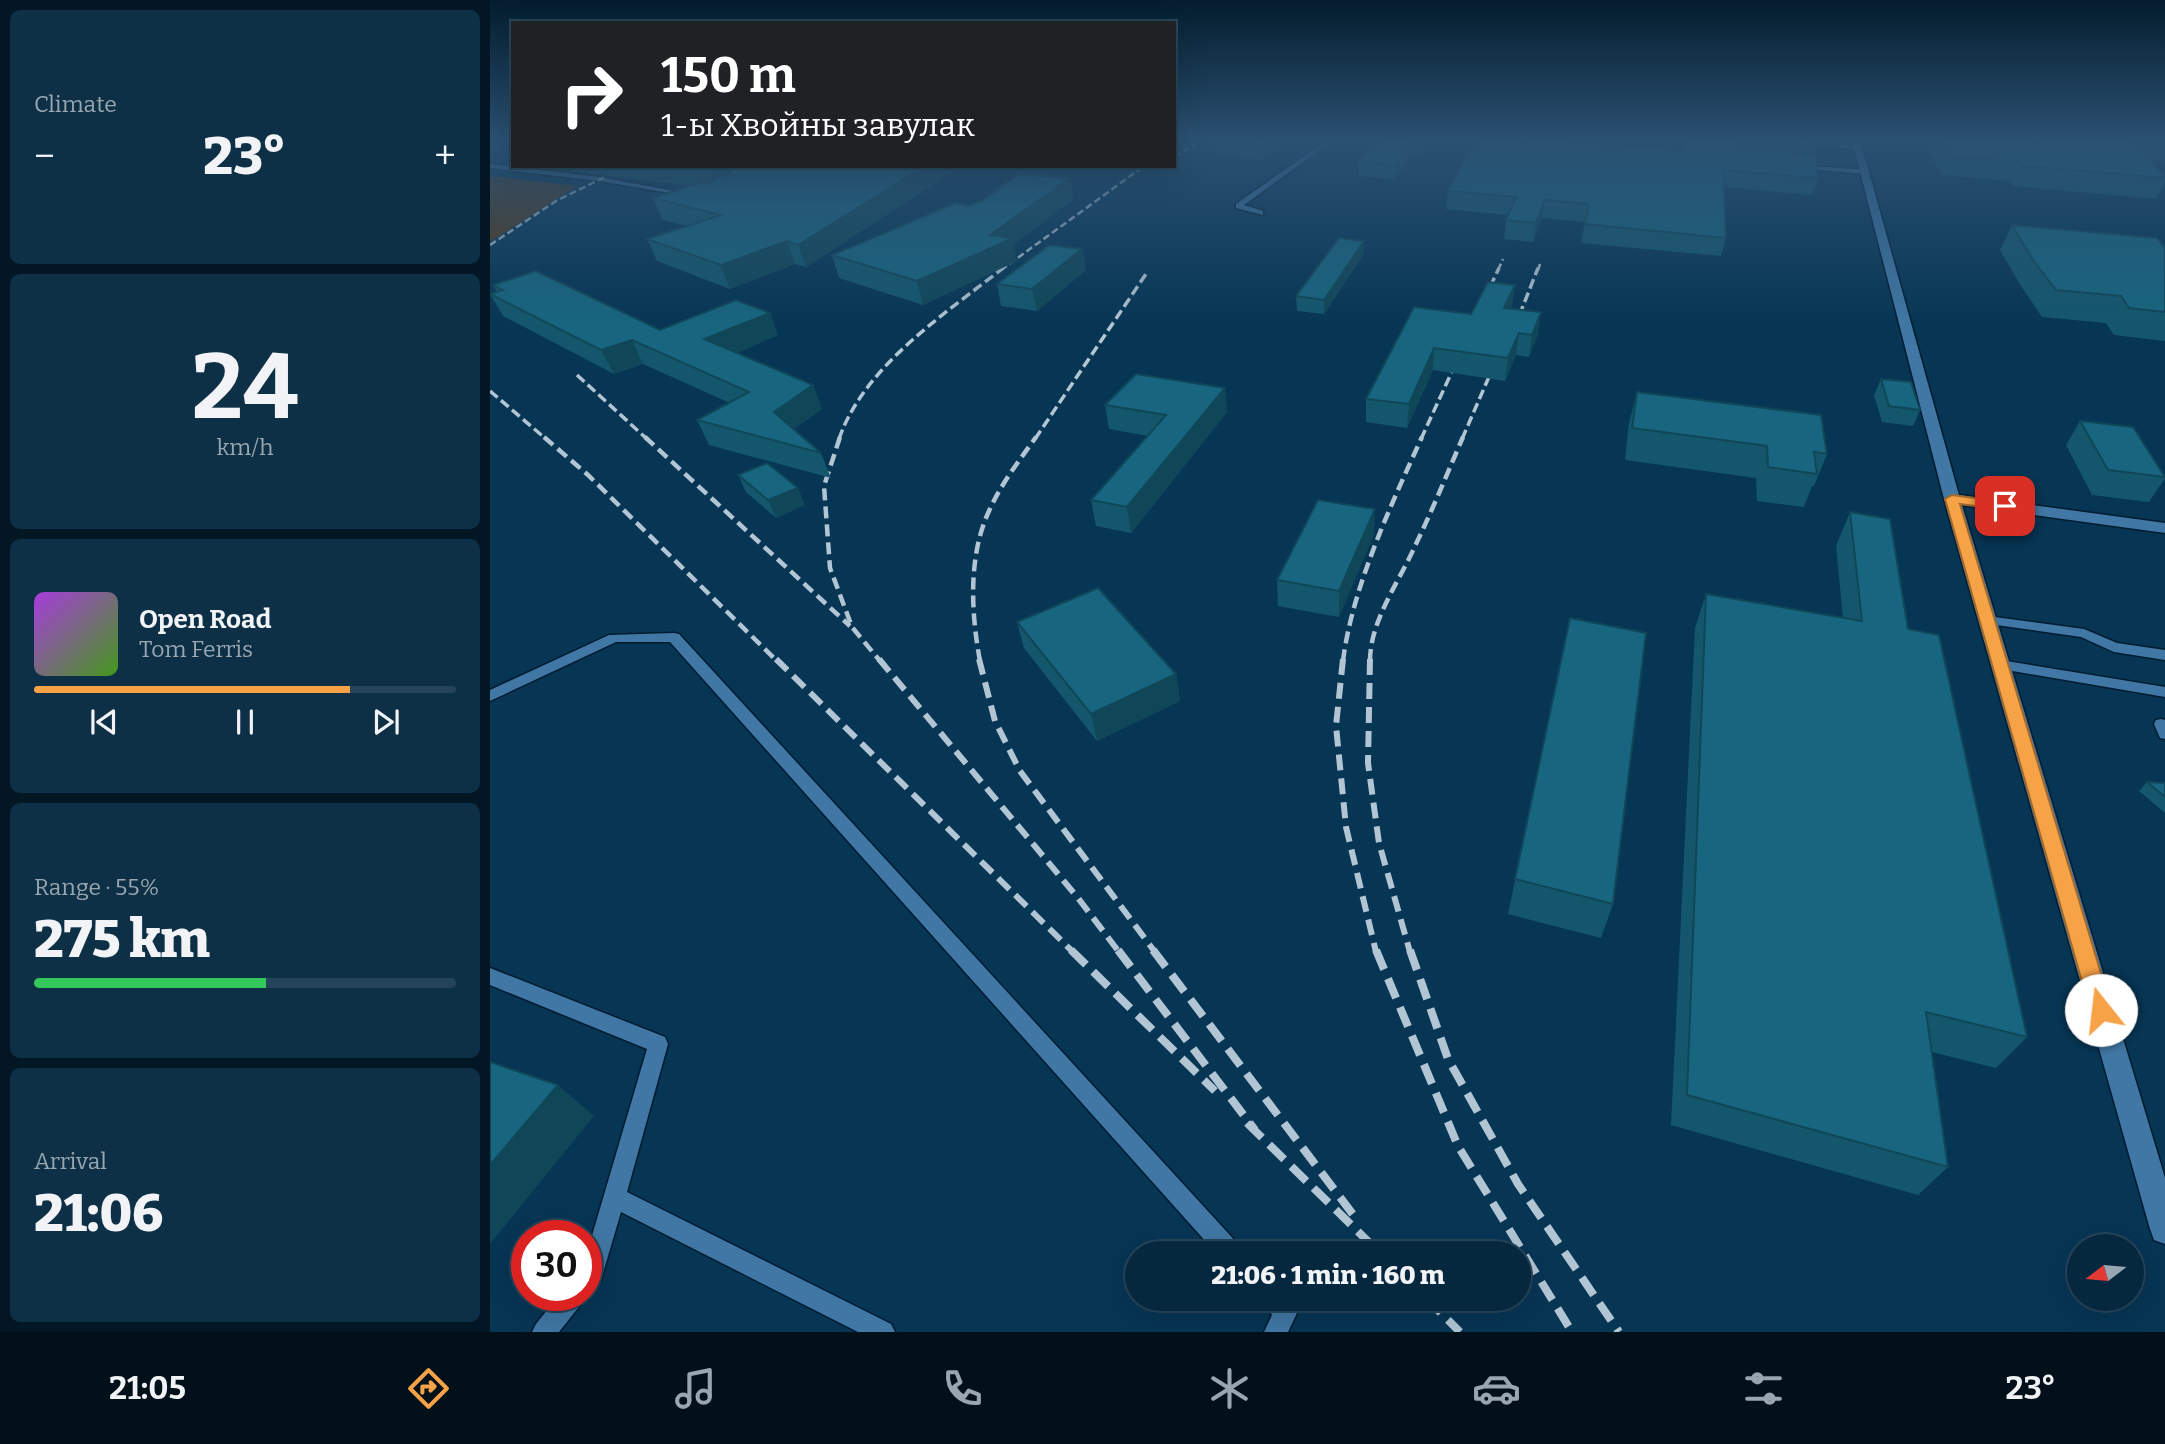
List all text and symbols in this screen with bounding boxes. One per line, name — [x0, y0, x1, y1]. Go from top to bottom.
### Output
text: 150 m — [661, 46, 796, 105]
icon: right — [546, 49, 637, 140]
text: Climate — [34, 90, 117, 118]
text: 1-ы Хвойны завулак — [661, 106, 975, 144]
text: 23° — [203, 125, 286, 188]
text: − — [34, 133, 55, 179]
text: + — [434, 133, 456, 179]
text: 24 — [192, 333, 298, 442]
text: km/h — [217, 433, 273, 461]
pin — [1975, 476, 2035, 536]
icon: arrive — [1986, 487, 2024, 525]
text: Open Road — [139, 604, 271, 635]
text: Tom Ferris — [139, 635, 253, 663]
icon: previous — [85, 703, 123, 741]
icon: pause — [226, 703, 264, 741]
icon: next — [367, 703, 405, 741]
text: Range · 55% — [34, 873, 159, 901]
text: 275 km — [34, 908, 210, 971]
position arrow — [2064, 973, 2138, 1047]
text: Arrival — [34, 1147, 107, 1175]
text: 21:06 — [34, 1182, 163, 1245]
speed limit sign: 30 — [511, 1220, 602, 1311]
north arrow — [2067, 1234, 2144, 1311]
map controls — [2067, 1234, 2144, 1311]
text: 21:06 · 1 min · 160 m — [1211, 1260, 1445, 1291]
icon: directions — [404, 1364, 453, 1413]
icon: music — [671, 1364, 720, 1413]
icon: phone — [938, 1364, 987, 1413]
icon: climate — [1205, 1364, 1254, 1413]
icon: car — [1472, 1364, 1521, 1413]
icon: filters — [1739, 1364, 1788, 1413]
text: 21:05 — [109, 1369, 186, 1407]
text: 23° — [2005, 1369, 2056, 1407]

